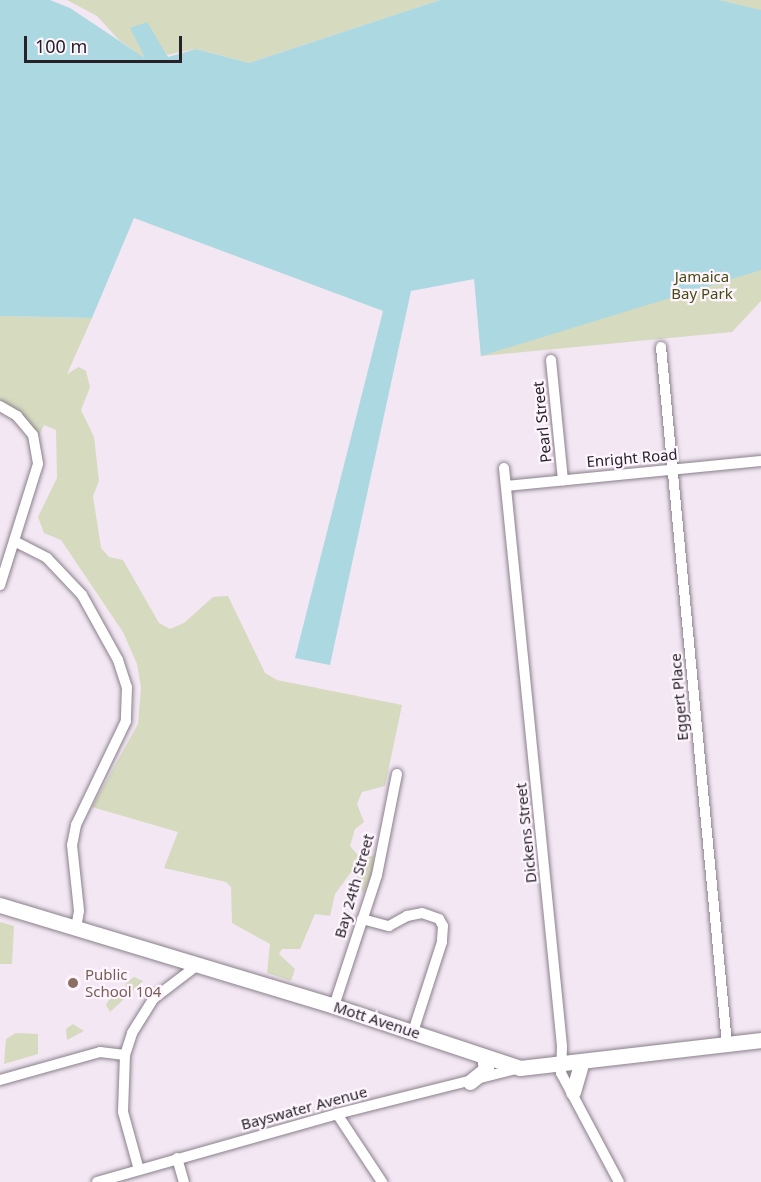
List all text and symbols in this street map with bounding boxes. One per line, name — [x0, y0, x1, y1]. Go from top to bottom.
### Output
scale bar — [27, 24, 184, 62]
text: 100 m — [35, 34, 87, 58]
park label: Jamaica Bay Park — [671, 267, 733, 302]
street label: Pearl Street — [529, 380, 555, 464]
street label: Enright Road — [586, 445, 678, 471]
street label: Eggert Place — [666, 652, 692, 742]
street label: Dickens Street — [512, 782, 540, 884]
street label: Bay 24th Street — [331, 832, 377, 940]
place label: Public School 104 — [85, 965, 161, 1000]
marker: Public School 104 — [66, 976, 80, 990]
street label: Mott Avenue — [331, 998, 423, 1042]
street label: Bayswater Avenue — [239, 1083, 369, 1133]

